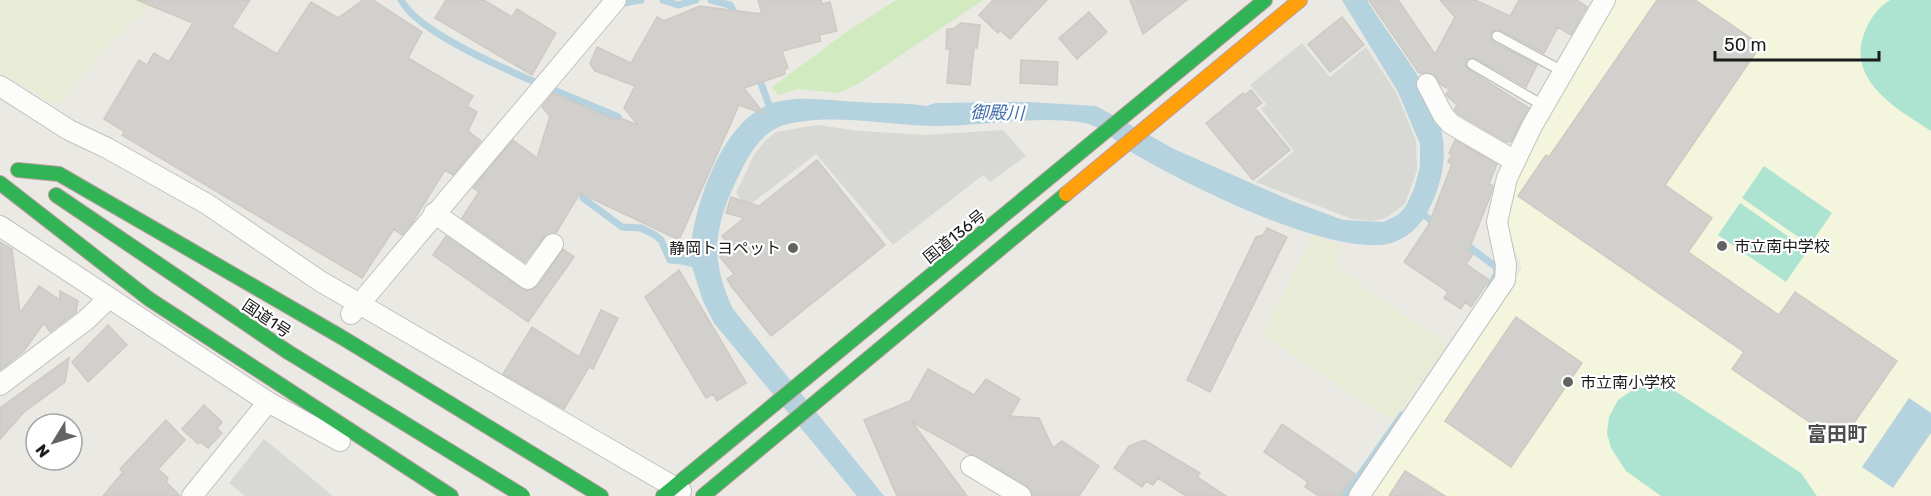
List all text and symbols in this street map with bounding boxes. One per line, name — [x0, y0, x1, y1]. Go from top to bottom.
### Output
scale bar — [1715, 24, 1878, 62]
text: 50 m — [1724, 34, 1767, 56]
water label: 御殿川 — [970, 102, 1026, 125]
street label: 国道136号 — [920, 206, 989, 267]
place label: 市立南中学校 — [1734, 237, 1830, 256]
place label: 静岡トヨペット — [669, 239, 781, 258]
marker: 市立南中学校 — [1715, 239, 1729, 253]
marker: 静岡トヨペット — [786, 241, 800, 255]
street label: 国道1号 — [239, 295, 295, 342]
place label: 市立南小学校 — [1580, 373, 1676, 392]
marker: 市立南小学校 — [1561, 375, 1575, 389]
north arrow — [24, 412, 84, 472]
district label: 富田町 — [1807, 422, 1867, 446]
text: N — [32, 441, 54, 461]

